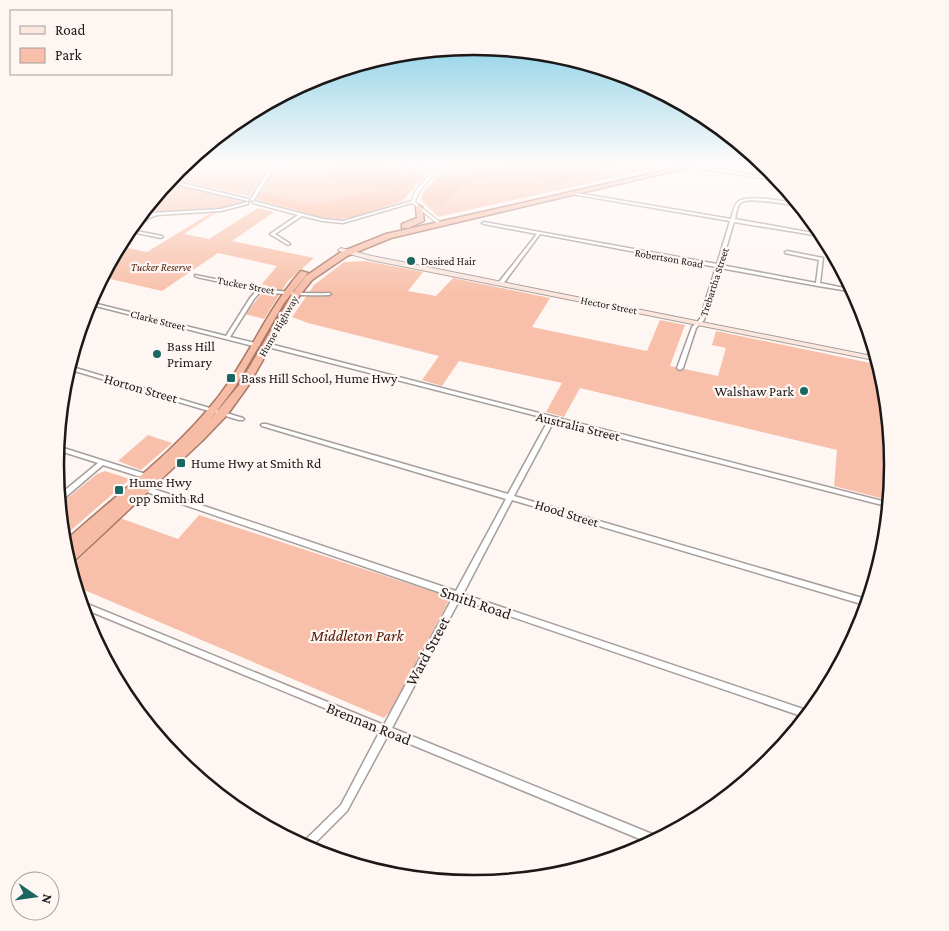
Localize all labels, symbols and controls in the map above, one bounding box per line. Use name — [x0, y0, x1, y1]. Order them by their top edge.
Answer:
legend — [10, 10, 172, 75]
text: Road — [55, 22, 86, 38]
text: Park — [55, 47, 82, 63]
street label: Robertson Road — [634, 246, 704, 270]
street label: Trebartha Street — [697, 246, 731, 318]
marker: Desired Hair — [405, 255, 417, 267]
place label: Desired Hair — [421, 255, 476, 267]
park label: Tucker Reserve — [131, 261, 192, 273]
street label: Tucker Street — [216, 274, 276, 296]
street label: Hume Highway — [256, 293, 302, 359]
street label: Hector Street — [580, 294, 639, 316]
street label: Clarke Street — [129, 307, 187, 333]
place label: Bass Hill Primary — [167, 338, 215, 370]
marker: Bass Hill Primary — [151, 348, 163, 360]
street label: Horton Street — [102, 370, 180, 406]
place label: Bass Hill School, Hume Hwy — [241, 370, 398, 386]
marker: Bass Hill School, Hume Hwy — [225, 372, 237, 384]
place label: Walshaw Park — [714, 383, 794, 399]
marker: Walshaw Park — [798, 385, 810, 397]
street label: Australia Street — [534, 408, 622, 444]
place label: Hume Hwy at Smith Rd — [191, 455, 322, 471]
marker: Hume Hwy at Smith Rd — [175, 457, 187, 469]
place label: Hume Hwy opp Smith Rd — [129, 474, 205, 506]
marker: Hume Hwy opp Smith Rd — [113, 484, 125, 496]
street label: Hood Street — [533, 496, 601, 530]
street label: Smith Road — [438, 582, 514, 623]
street label: Ward Street — [402, 613, 453, 689]
park label: Middleton Park — [310, 627, 405, 644]
street label: Brennan Road — [324, 699, 414, 748]
north arrow — [10, 871, 60, 921]
text: N — [39, 892, 57, 906]

